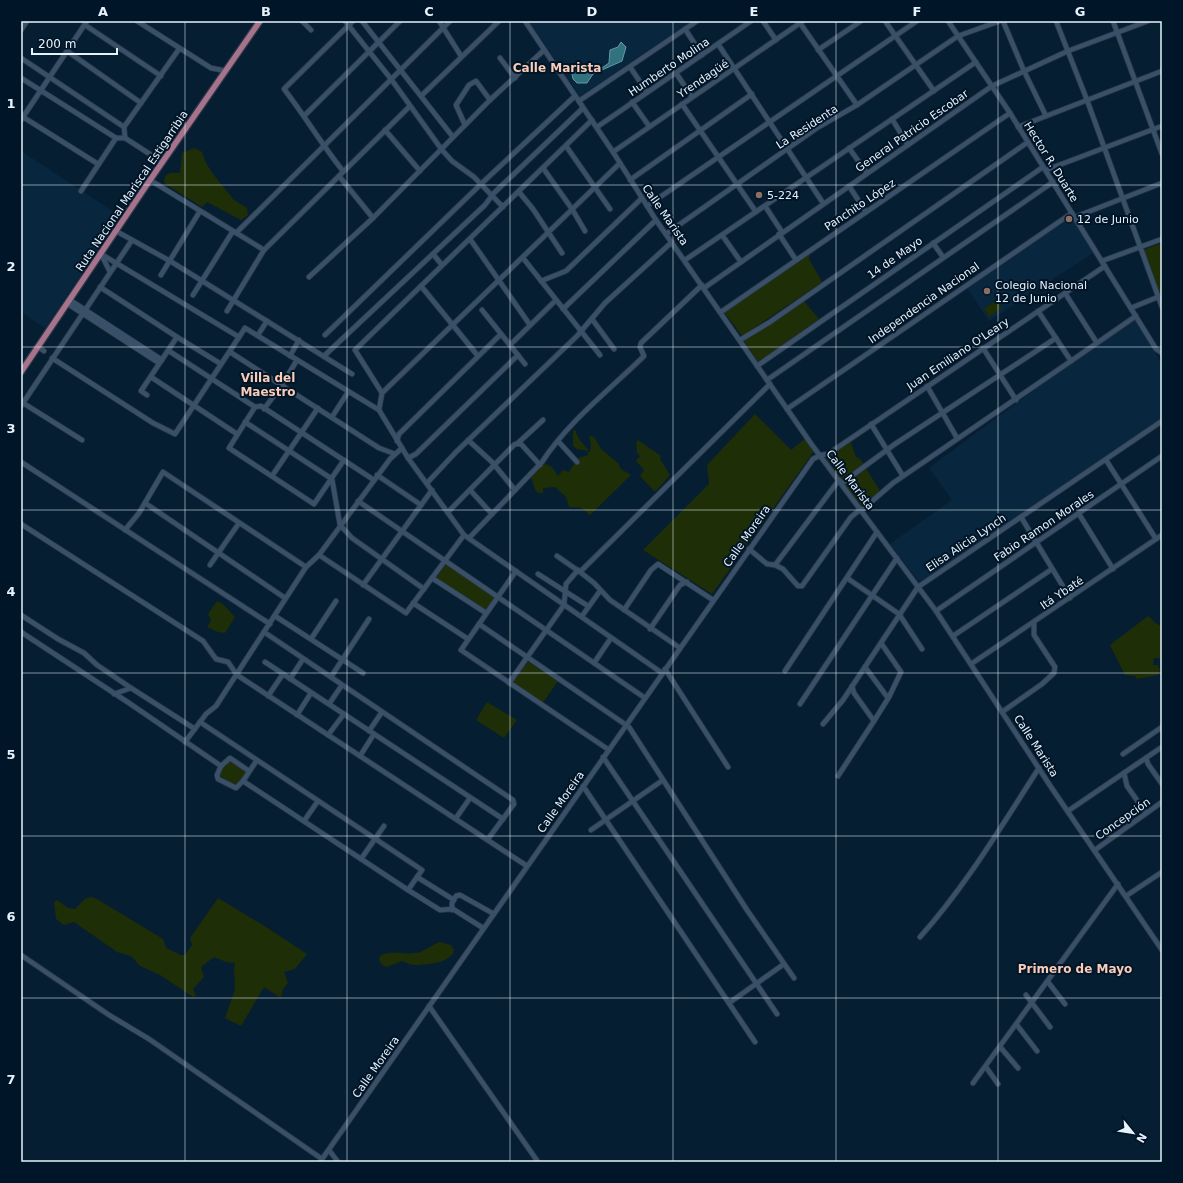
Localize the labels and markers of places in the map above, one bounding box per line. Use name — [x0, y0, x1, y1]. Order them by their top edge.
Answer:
place label: 5-224 — [767, 189, 799, 202]
marker: 5-224 — [754, 190, 764, 200]
place label: 12 de Junio — [1077, 213, 1139, 226]
marker: 12 de Junio — [1064, 214, 1074, 224]
place label: Colegio Nacional 12 de Junio — [995, 279, 1087, 305]
marker: Colegio Nacional 12 de Junio — [982, 286, 992, 296]

